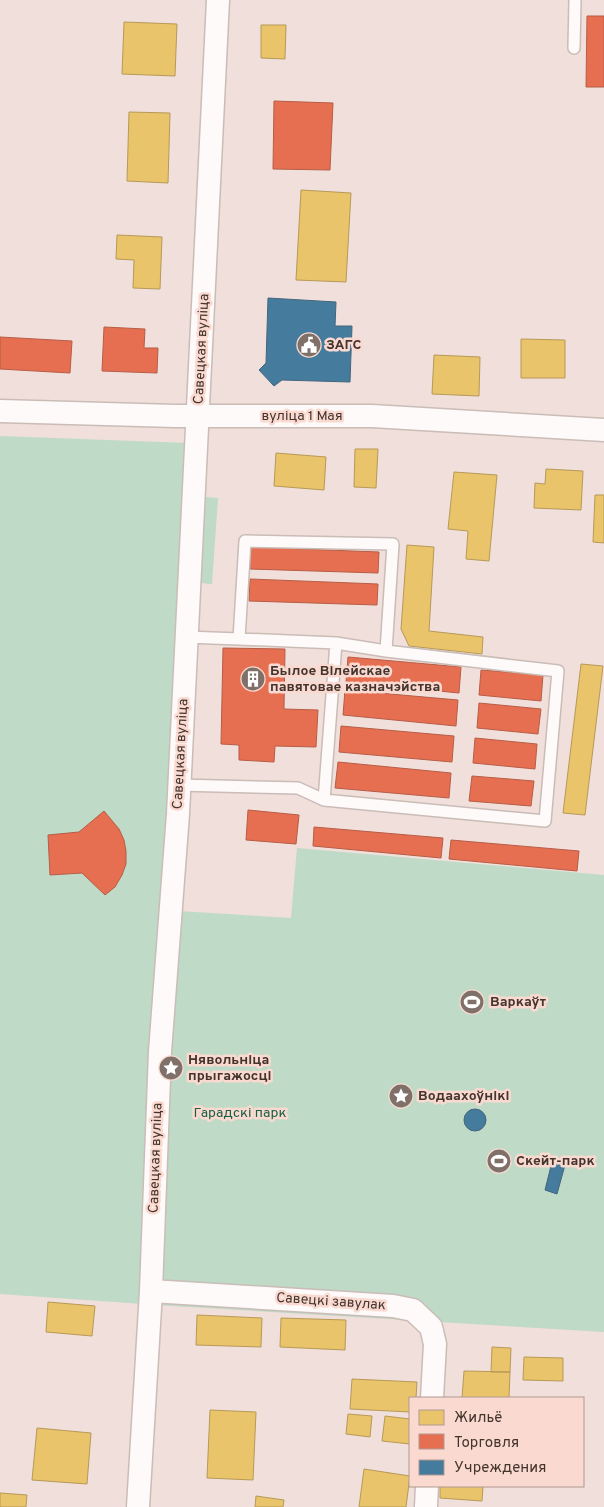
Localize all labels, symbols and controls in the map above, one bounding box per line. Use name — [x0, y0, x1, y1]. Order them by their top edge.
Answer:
street label: Савецкая вуліца — [191, 293, 213, 405]
public building icon: ЗАГС — [296, 332, 322, 358]
place label: ЗАГС — [326, 337, 362, 354]
street label: вуліца 1 Мая — [261, 408, 343, 425]
place label: Былое Вілейскае павятовае казначэйства — [270, 663, 440, 696]
building icon: Былое Вілейскае павятовае казначэйства — [240, 666, 266, 692]
street label: Савецкая вуліца — [170, 698, 192, 810]
sports icon: Варкаўт — [459, 989, 485, 1015]
place label: Варкаўт — [490, 994, 546, 1011]
place label: Нявольніца прыгажосці — [188, 1052, 272, 1085]
place icon: Нявольніца прыгажосці — [158, 1055, 184, 1081]
place icon: Водаахоўнікі — [388, 1083, 414, 1109]
place label: Водаахоўнікі — [418, 1088, 509, 1105]
street label: Савецкая вуліца — [146, 1102, 166, 1214]
park label: Гарадскі парк — [194, 1105, 286, 1122]
sports icon: Скейт-парк — [486, 1148, 512, 1174]
place label: Скейт-парк — [516, 1153, 595, 1170]
street label: Савецкі завулак — [276, 1290, 386, 1314]
legend — [409, 1397, 584, 1487]
text: Жильё — [454, 1409, 502, 1428]
text: Торговля — [454, 1434, 519, 1453]
text: Учреждения — [454, 1459, 546, 1478]

